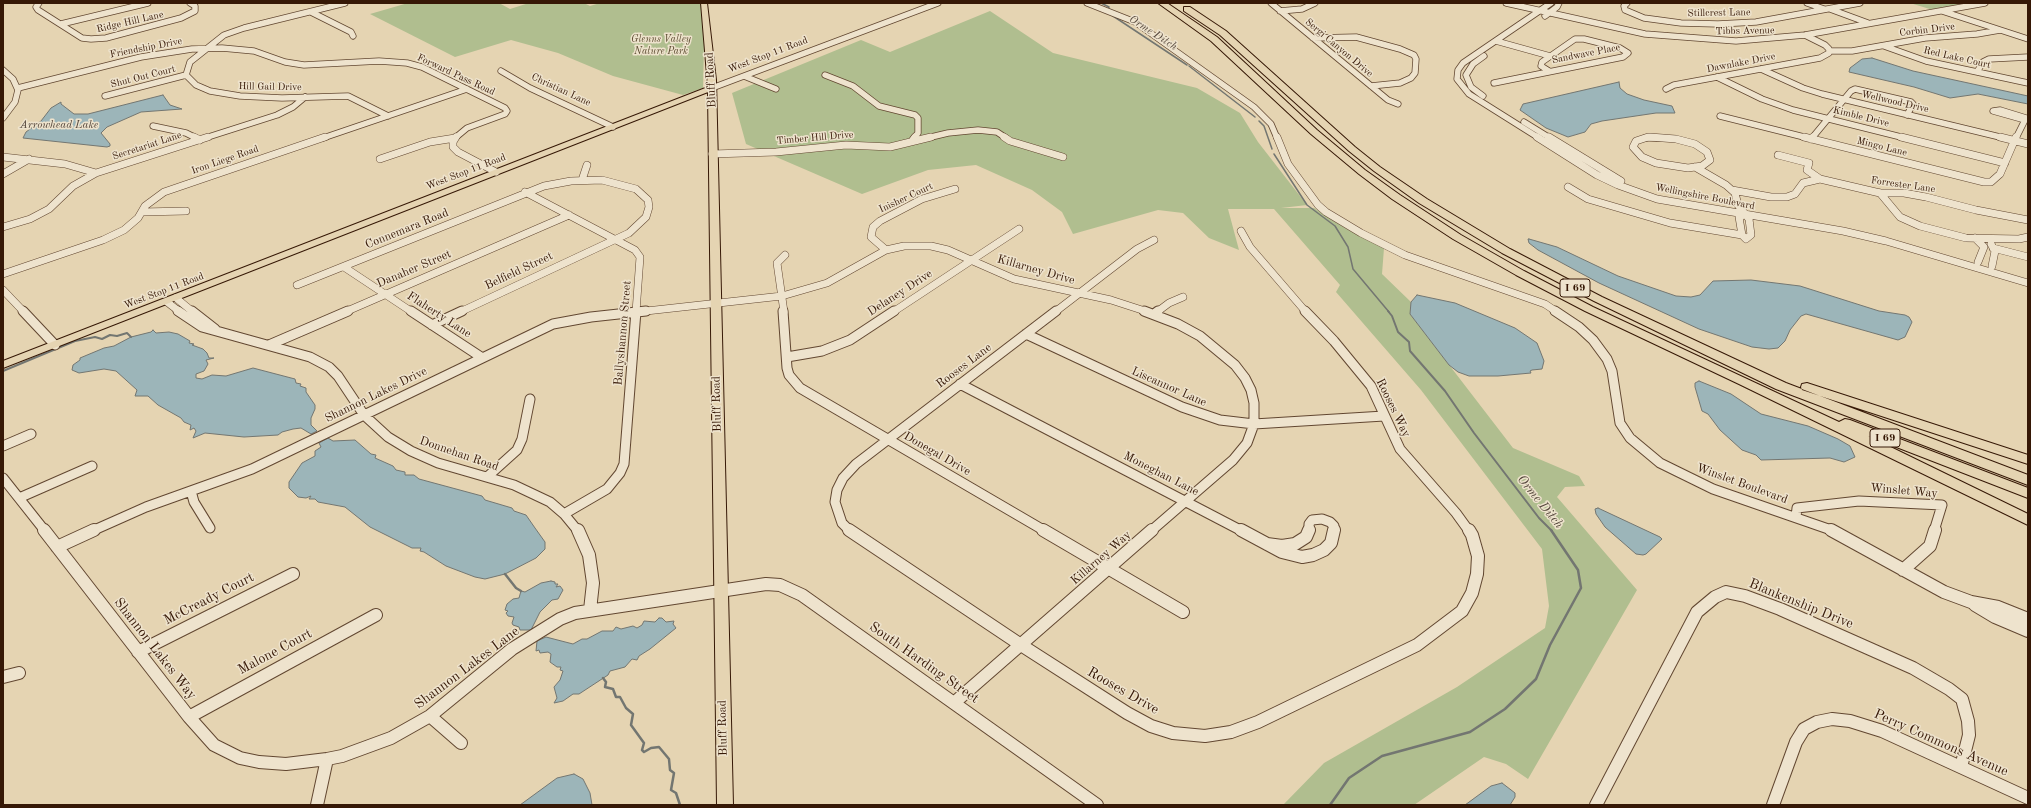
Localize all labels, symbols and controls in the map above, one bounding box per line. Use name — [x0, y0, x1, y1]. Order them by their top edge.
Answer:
street label: Stillcrest Lane — [1687, 6, 1751, 20]
street label: Ridge Hill Lane — [95, 8, 165, 36]
water label: Orme Ditch — [1126, 13, 1180, 53]
street label: Sergi Canyon Drive — [1303, 16, 1375, 80]
street label: Corbin Drive — [1899, 21, 1955, 39]
street label: Tibbs Avenue — [1715, 24, 1775, 38]
park label: Glenns Valley Nature Park — [631, 33, 691, 56]
street label: West Stop 11 Road — [727, 34, 809, 76]
street label: Friendship Drive — [109, 35, 183, 61]
street label: Sandwave Place — [1551, 41, 1621, 67]
street label: Red Lake Court — [1922, 44, 1992, 72]
street label: Dawnlake Drive — [1706, 50, 1776, 76]
street label: Forward Pass Road — [415, 52, 497, 98]
street label: Bluff Road — [702, 52, 720, 108]
street label: Shut Out Court — [109, 63, 177, 91]
street label: Christian Lane — [529, 71, 593, 109]
street label: Hill Gail Drive — [238, 80, 302, 94]
street label: Wellwood Drive — [1860, 88, 1930, 116]
street label: Kimble Drive — [1832, 104, 1890, 130]
water label: Arrowhead Lake — [20, 118, 98, 132]
street label: Secretariat Lane — [111, 129, 183, 163]
street label: Timber Hill Drive — [776, 129, 854, 147]
street label: Mingo Lane — [1856, 135, 1908, 159]
street label: Iron Liege Road — [190, 143, 260, 177]
street label: West Stop 11 Road — [425, 151, 507, 193]
street label: Forrester Lane — [1870, 175, 1936, 195]
street label: Inisher Court — [877, 180, 935, 216]
street label: Wellingshire Boulevard — [1654, 181, 1756, 213]
street label: Connemara Road — [363, 206, 451, 252]
street label: Danaher Street — [374, 247, 454, 291]
street label: Belfield Street — [483, 249, 555, 293]
street label: Killarney Drive — [995, 252, 1077, 288]
street label: Delaney Drive — [865, 267, 935, 319]
street label: West Stop 11 Road — [123, 270, 205, 312]
road number: I 69 — [1560, 279, 1590, 297]
street label: Ballyshannon Street — [611, 280, 635, 386]
street label: Flaherty Lane — [404, 289, 474, 341]
street label: Rooses Lane — [933, 340, 995, 392]
street label: Shannon Lakes Drive — [323, 364, 429, 426]
street label: Liscannor Lane — [1129, 364, 1209, 410]
street label: Bluff Road — [709, 376, 725, 432]
street label: Rooses Way — [1373, 376, 1413, 440]
street label: Donegal Drive — [901, 429, 973, 479]
road number: I 69 — [1870, 429, 1900, 447]
street label: Donnehan Road — [418, 434, 500, 474]
street label: Moneghan Lane — [1121, 449, 1201, 499]
street label: Winslet Boulevard — [1694, 461, 1790, 507]
water label: Orme Ditch — [1514, 472, 1566, 532]
street label: Winslet Way — [1870, 481, 1938, 501]
street label: Killarney Way — [1068, 528, 1134, 588]
street label: McCready Court — [161, 569, 257, 629]
street label: Blankenship Drive — [1746, 575, 1856, 633]
street label: Shannon Lakes Way — [110, 595, 200, 703]
street label: South Harding Street — [866, 619, 982, 707]
street label: Shannon Lakes Lane — [411, 623, 523, 713]
street label: Malone Court — [235, 625, 315, 679]
street label: Rooses Drive — [1084, 664, 1162, 718]
street label: Bluff Road — [715, 700, 731, 756]
street label: Perry Commons Avenue — [1871, 706, 2011, 780]

